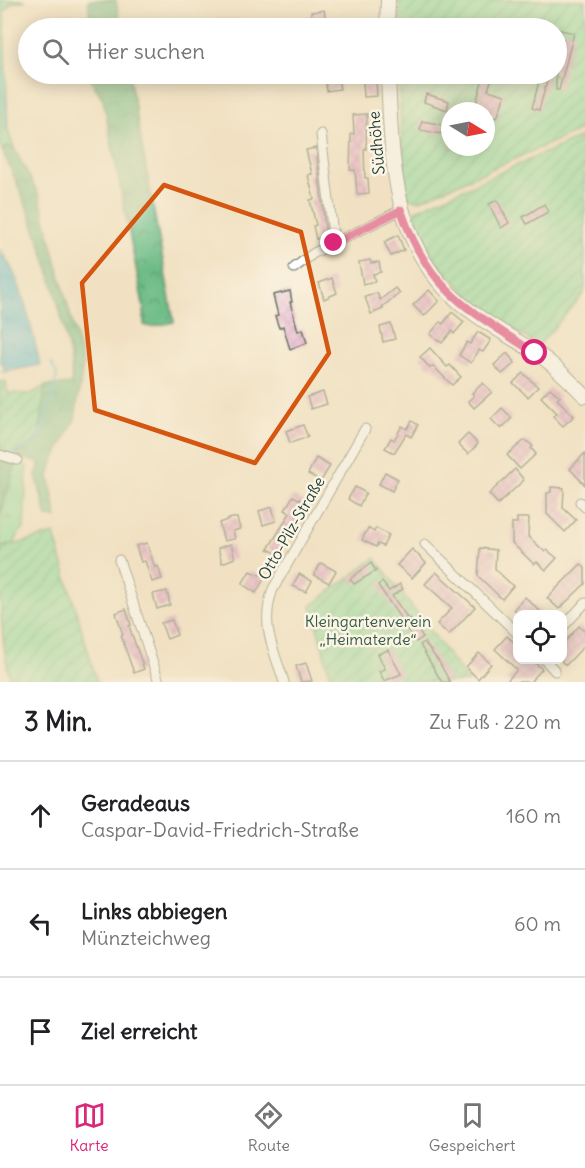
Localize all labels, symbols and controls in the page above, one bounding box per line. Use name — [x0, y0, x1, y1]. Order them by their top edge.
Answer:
search box — [18, 18, 567, 84]
icon: search — [39, 35, 72, 68]
text: Hier suchen — [87, 37, 205, 65]
north arrow — [441, 102, 495, 156]
street label: Südhöhe — [363, 110, 389, 176]
route end — [320, 229, 346, 255]
route start — [521, 339, 547, 365]
street label: Otto-Pilz-Straße — [253, 473, 329, 583]
map controls — [513, 610, 567, 664]
button: locate — [513, 610, 567, 664]
park label: Kleingartenverein „Heimaterde“ — [305, 611, 431, 649]
text: 3 Min. — [24, 705, 92, 738]
text: Zu Fuß · 220 m — [429, 709, 561, 734]
text: Geradeaus — [81, 789, 190, 817]
icon: ahead — [24, 799, 57, 832]
text: 160 m — [506, 803, 561, 828]
text: Caspar-David-Friedrich-Straße — [81, 817, 359, 842]
text: Links abbiegen — [81, 897, 228, 925]
icon: left — [24, 907, 57, 940]
text: 60 m — [514, 911, 561, 936]
text: Münzteichweg — [81, 925, 211, 950]
icon: arrive — [24, 1015, 57, 1048]
text: Ziel erreicht — [81, 1017, 198, 1045]
tab: Karte — [69, 1099, 109, 1155]
tab: Route — [248, 1099, 290, 1155]
tab: Gespeichert — [429, 1099, 516, 1155]

